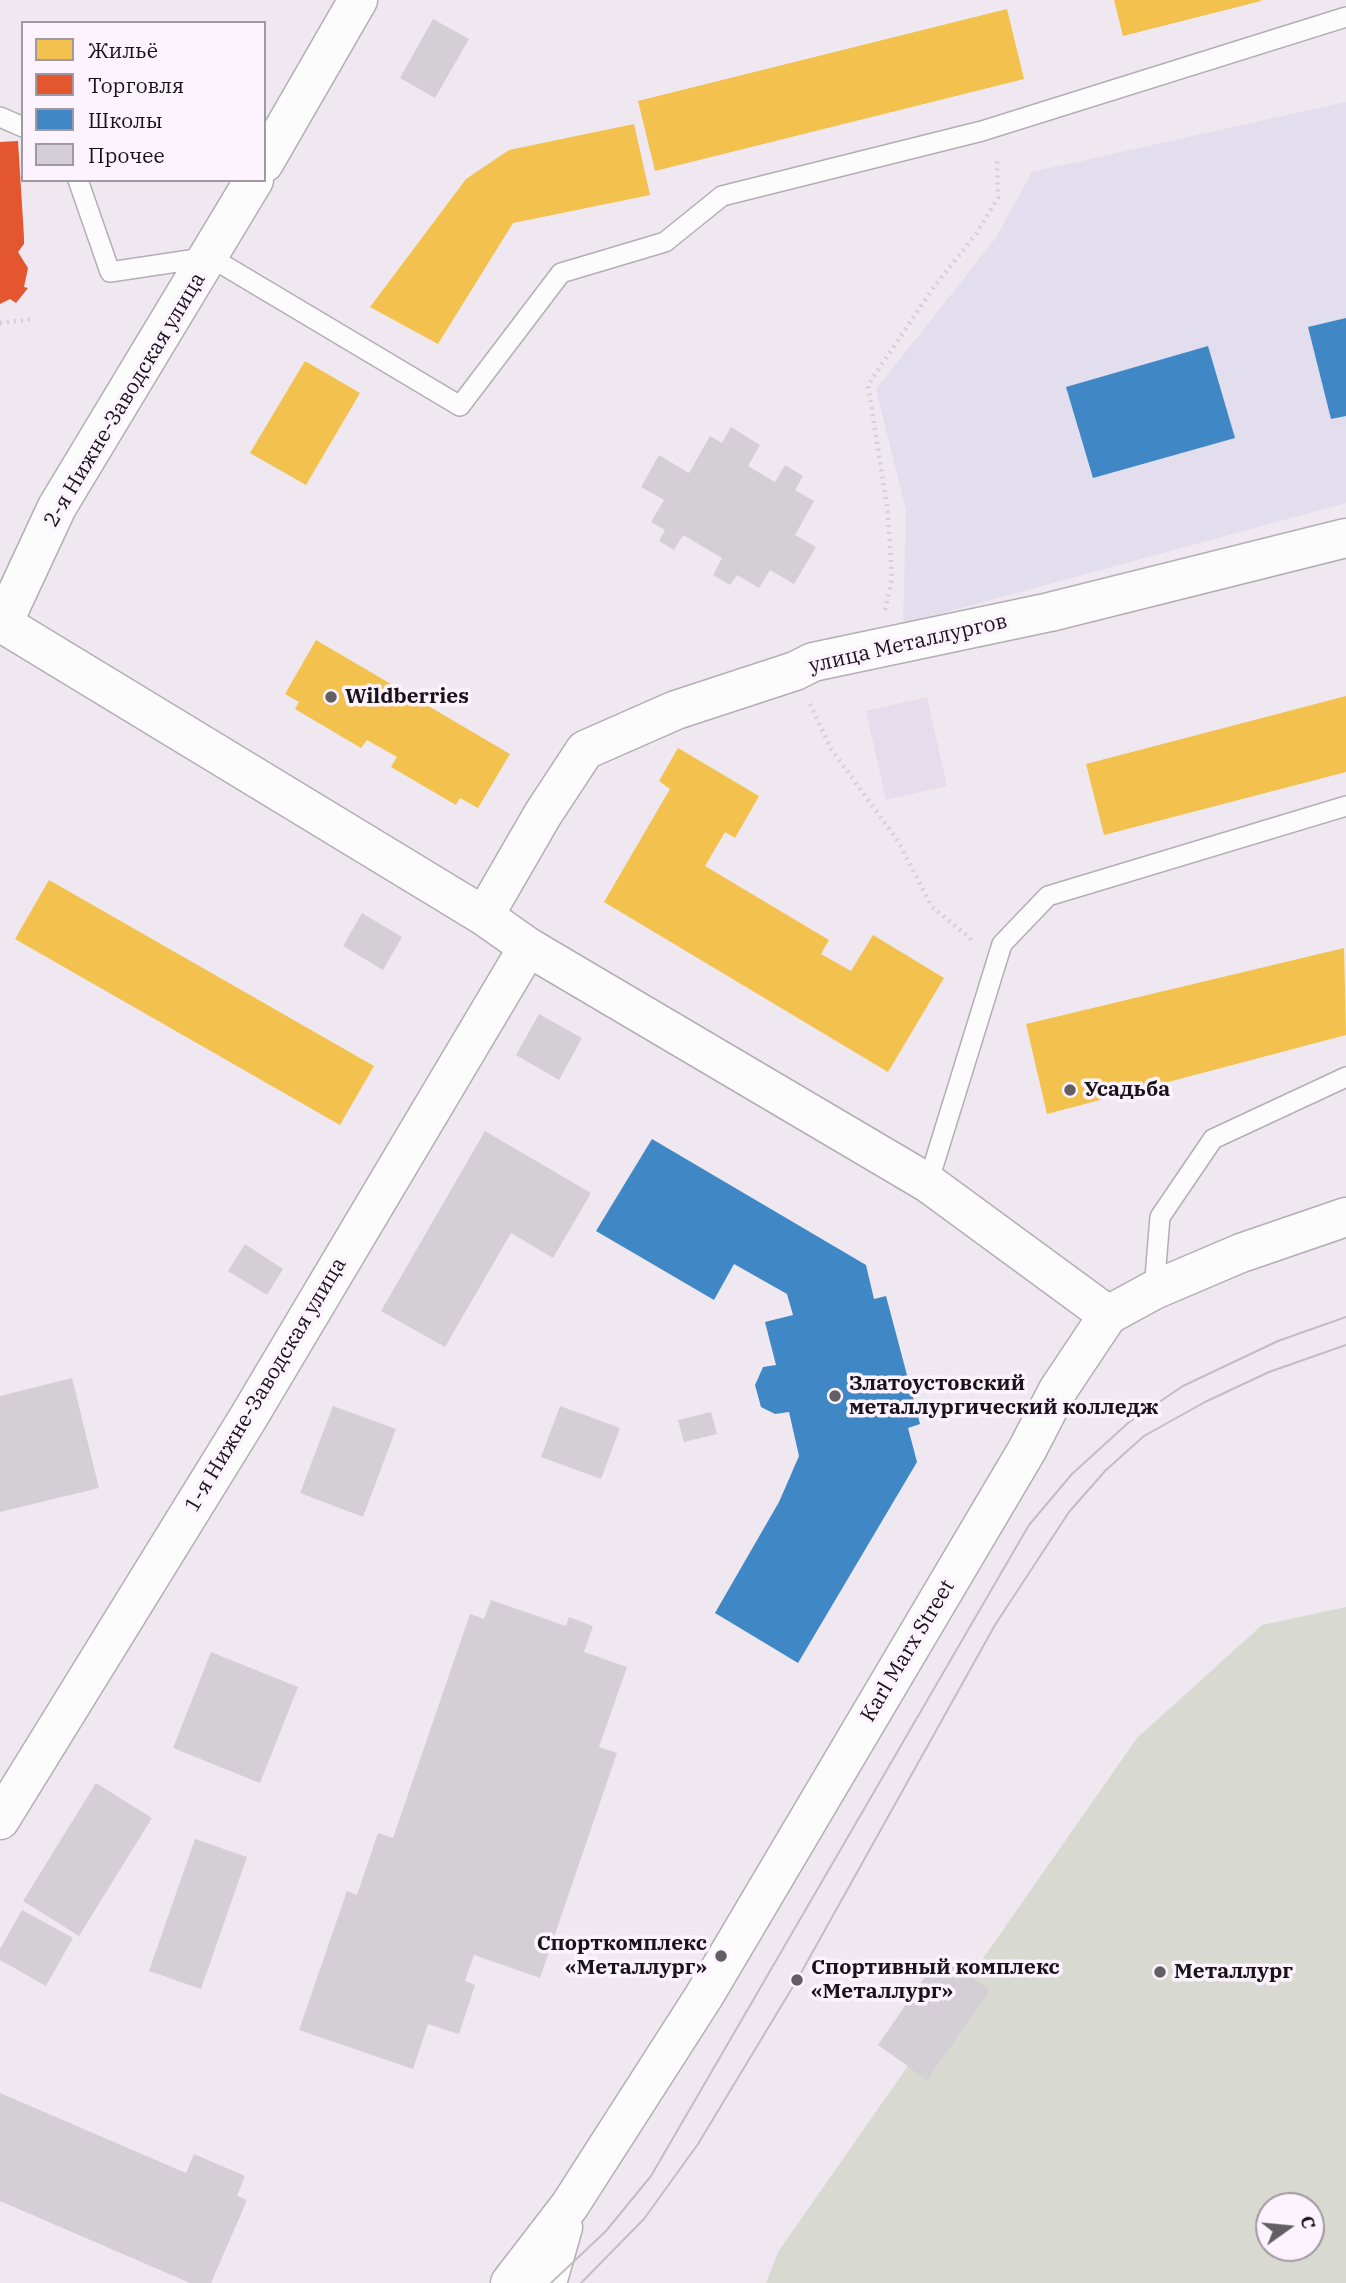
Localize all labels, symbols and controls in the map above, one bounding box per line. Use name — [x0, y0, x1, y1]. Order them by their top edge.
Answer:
legend — [21, 21, 266, 182]
text: Жильё — [88, 36, 158, 64]
text: Торговля — [88, 71, 184, 99]
text: Школы — [88, 106, 163, 134]
text: Прочее — [88, 141, 165, 169]
street label: 2-я Нижне-Заводская улица — [39, 268, 211, 532]
street label: улица Металлургов — [806, 609, 1010, 679]
place label: Wildberries — [345, 684, 469, 710]
marker: Wildberries — [323, 689, 339, 705]
place label: Усадьба — [1084, 1077, 1170, 1103]
marker: Усадьба — [1062, 1082, 1078, 1098]
street label: 1-я Нижне-Заводская улица — [180, 1253, 352, 1517]
place label: Златоустовский металлургический колледж — [849, 1371, 1158, 1421]
marker: Златоустовский металлургический колледж — [827, 1388, 843, 1404]
street label: Karl Marx Street — [856, 1575, 960, 1727]
place label: Спорткомплекс «Металлург» — [537, 1931, 707, 1981]
marker: Спорткомплекс «Металлург» — [713, 1948, 729, 1964]
place label: Спортивный комплекс «Металлург» — [811, 1955, 1060, 2005]
place label: Металлург — [1174, 1959, 1293, 1985]
marker: Металлург — [1152, 1964, 1168, 1980]
marker: Спортивный комплекс «Металлург» — [789, 1972, 805, 1988]
north arrow — [1255, 2192, 1325, 2262]
text: С — [1295, 2213, 1322, 2231]

